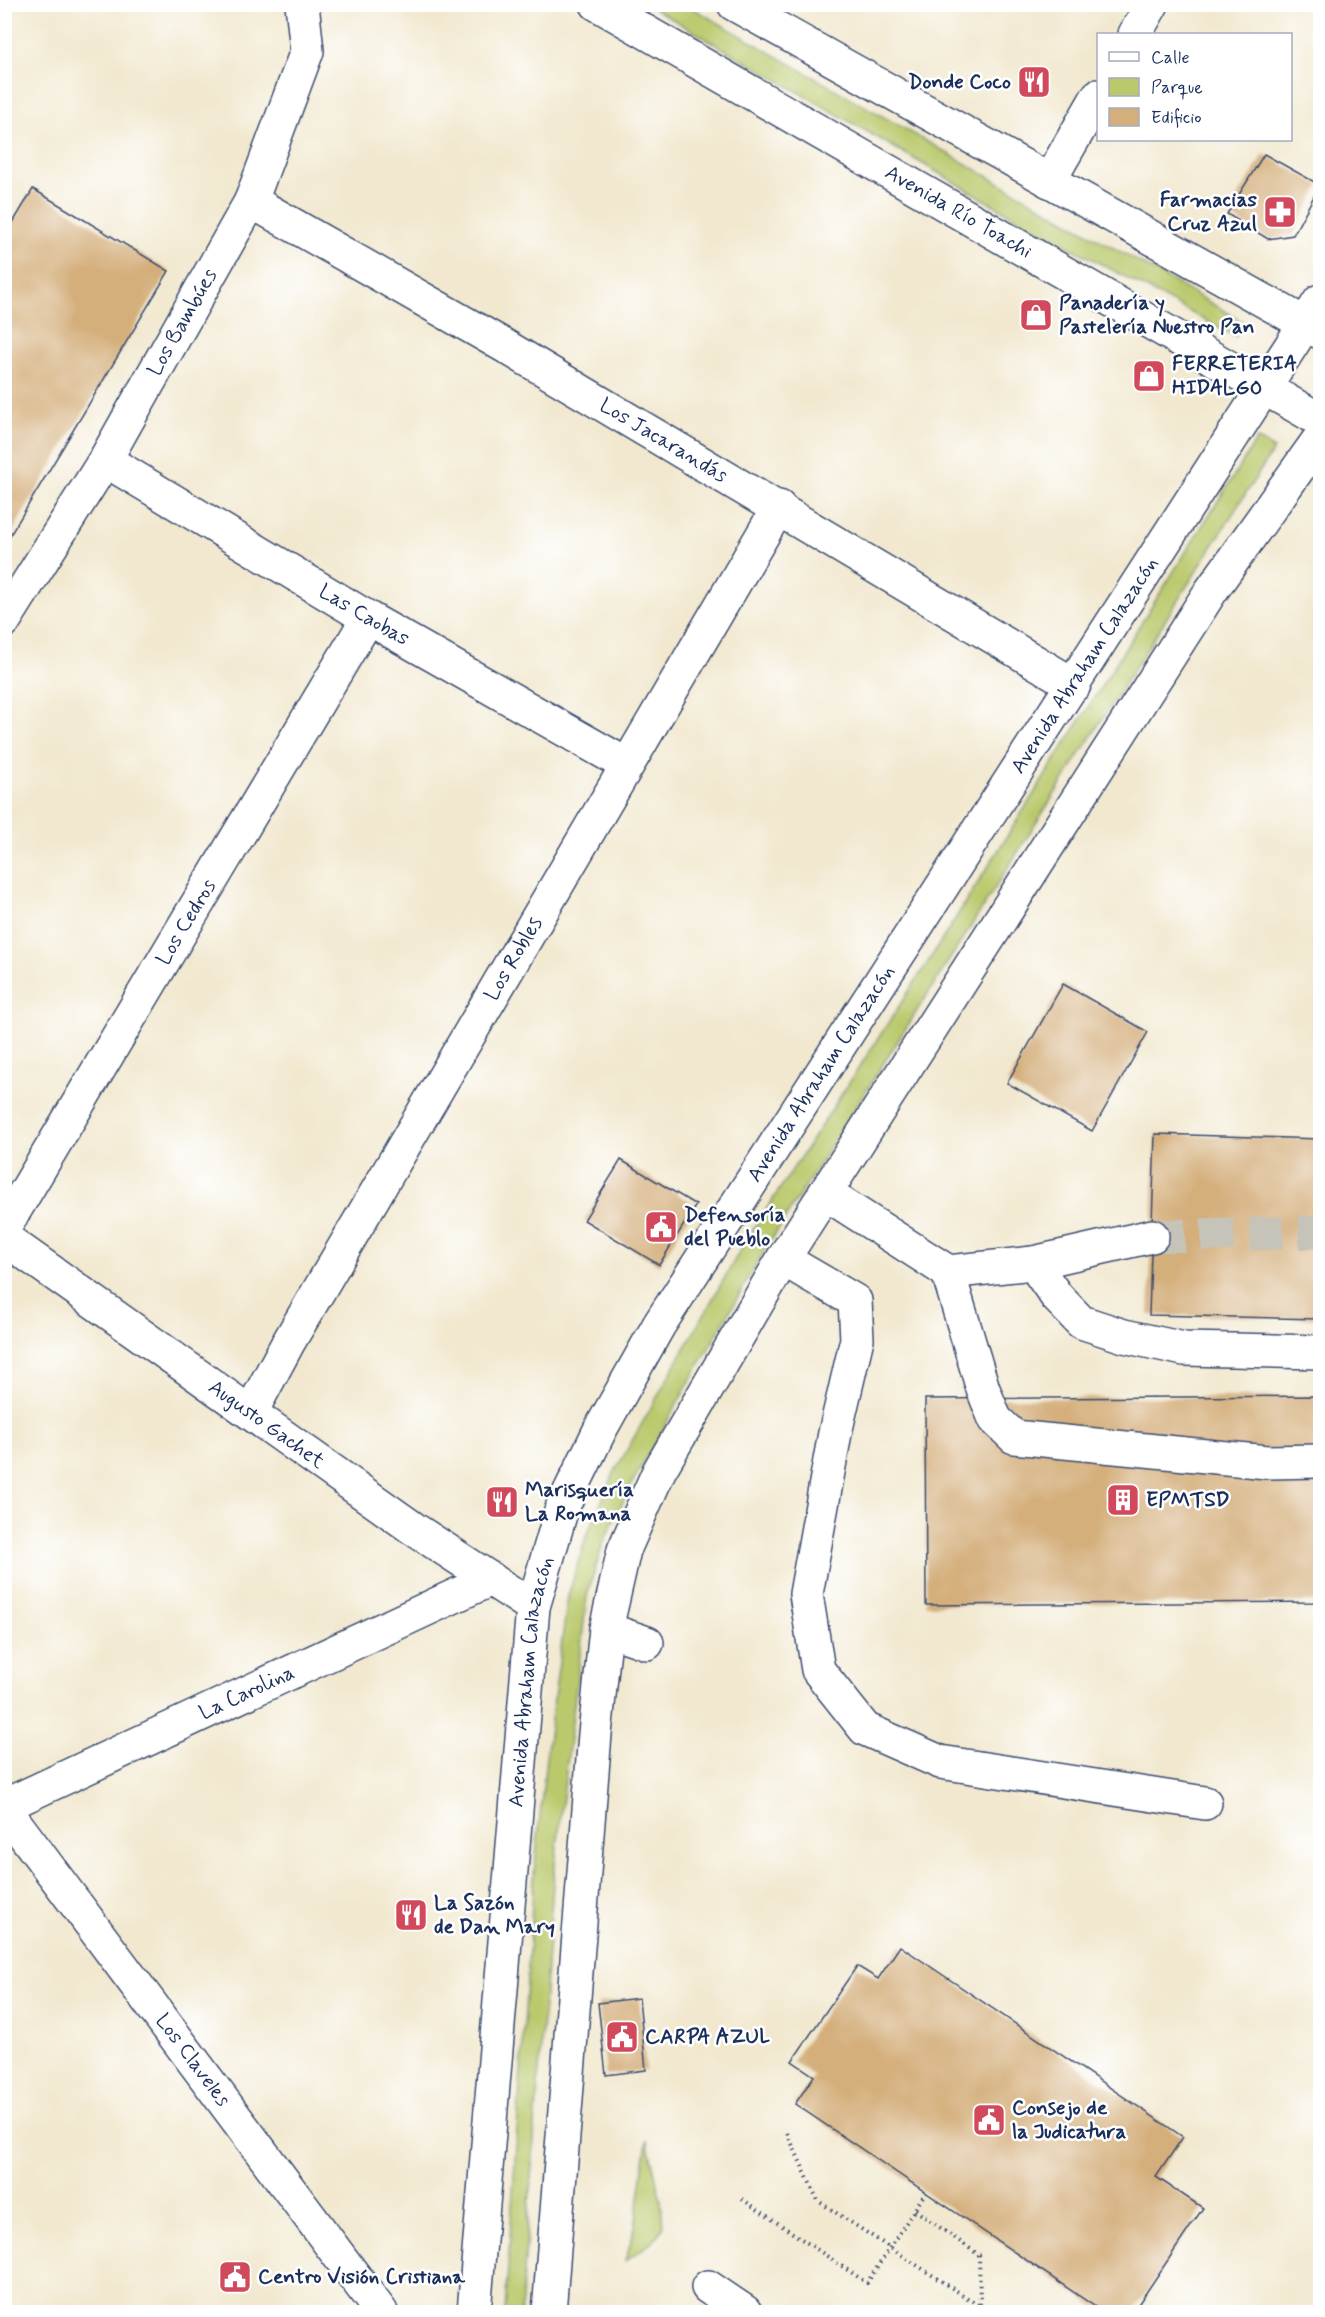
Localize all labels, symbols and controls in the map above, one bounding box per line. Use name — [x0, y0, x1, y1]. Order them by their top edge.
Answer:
legend — [1097, 33, 1292, 141]
text: Calle — [1151, 46, 1190, 70]
restaurant icon: Donde Coco — [1016, 64, 1052, 100]
place label: Donde Coco — [908, 68, 1011, 96]
text: Parque — [1151, 76, 1203, 100]
text: Edificio — [1151, 106, 1202, 130]
street label: Avenida Río Toachi — [880, 159, 1037, 265]
place label: Farmacias Cruz Azul — [1160, 186, 1258, 238]
pharmacy icon: Farmacias Cruz Azul — [1262, 194, 1298, 230]
street label: Los Bambúes — [141, 264, 224, 381]
place label: Panadería y Pastelería Nuestro Pan — [1059, 289, 1255, 341]
shop icon: Panadería y Pastelería Nuestro Pan — [1018, 297, 1054, 333]
place label: FERRETERIA HIDALGO — [1172, 350, 1297, 402]
shop icon: FERRETERIA HIDALGO — [1131, 358, 1167, 394]
street label: Los Jacarandás — [594, 392, 733, 490]
street label: Avenida Abraham Calazacón — [1004, 551, 1165, 779]
street label: Las Caobas — [313, 578, 415, 653]
street label: Los Cedros — [150, 874, 223, 971]
street label: Los Robles — [478, 911, 549, 1006]
street label: Avenida Abraham Calazacón — [741, 960, 902, 1188]
place label: Defensoría del Pueblo — [684, 1201, 786, 1253]
public building icon: Defensoría del Pueblo — [643, 1209, 679, 1245]
street label: Augusto Gachet — [203, 1373, 331, 1476]
place label: Marisquería La Romana — [525, 1476, 634, 1528]
building icon: EPMTSD — [1105, 1482, 1141, 1518]
restaurant icon: Marisquería La Romana — [484, 1484, 520, 1520]
place label: EPMTSD — [1146, 1486, 1230, 1514]
street label: Avenida Abraham Calazacón — [502, 1553, 561, 1808]
street label: La Carolina — [195, 1658, 299, 1727]
place label: La Sazón de Dan Mary — [434, 1889, 555, 1941]
restaurant icon: La Sazón de Dan Mary — [393, 1897, 429, 1933]
street label: Los Claveles — [149, 2008, 237, 2112]
public building icon: CARPA AZUL — [604, 2019, 640, 2055]
place label: CARPA AZUL — [645, 2023, 770, 2051]
place label: Consejo de la Judicatura — [1012, 2094, 1126, 2146]
public building icon: Consejo de la Judicatura — [971, 2102, 1007, 2138]
public building icon: Centro Visión Cristiana — [217, 2259, 253, 2295]
place label: Centro Visión Cristiana — [258, 2263, 466, 2291]

